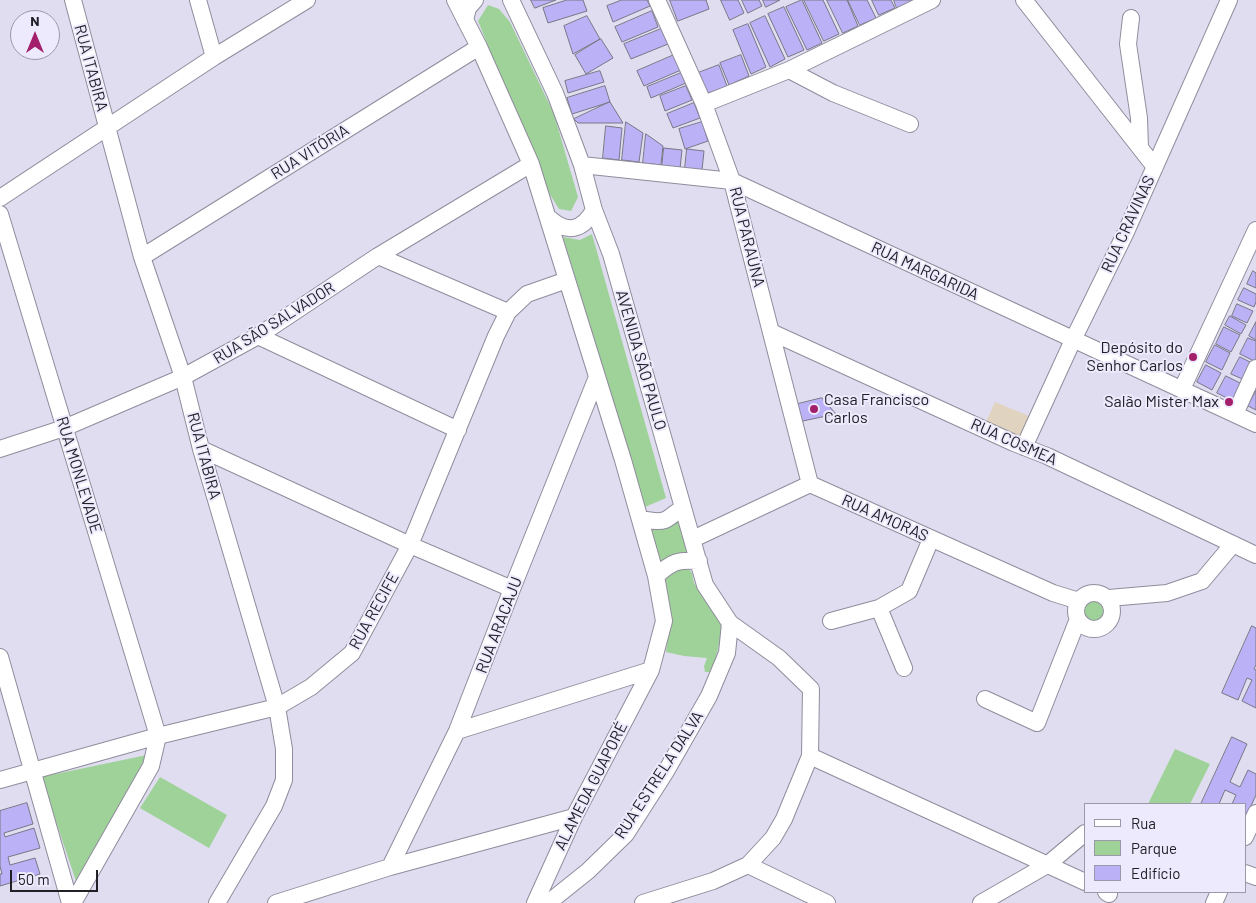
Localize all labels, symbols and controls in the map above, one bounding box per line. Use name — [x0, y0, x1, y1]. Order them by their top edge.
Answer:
north arrow — [10, 10, 60, 60]
text: N — [30, 12, 40, 29]
street label: RUA ITABIRA — [70, 22, 112, 114]
street label: RUA VITÓRIA — [267, 120, 353, 184]
street label: RUA CRAVINAS — [1097, 172, 1159, 276]
street label: RUA PARAÚNA — [725, 185, 769, 289]
street label: RUA MARGARIDA — [868, 238, 982, 304]
street label: RUA SÃO SALVADOR — [210, 278, 338, 368]
street label: AVENIDA SÃO PAULO — [612, 288, 670, 432]
place label: Depósito do Senhor Carlos — [1087, 338, 1183, 376]
marker: Depósito do Senhor Carlos — [1187, 351, 1199, 363]
place label: Casa Francisco Carlos — [824, 390, 929, 428]
place label: Salão Mister Max — [1104, 392, 1219, 412]
marker: Salão Mister Max — [1223, 396, 1235, 408]
marker: Casa Francisco Carlos — [808, 403, 820, 415]
street label: RUA ITABIRA — [183, 410, 225, 502]
street label: RUA MONLEVADE — [52, 414, 106, 536]
street label: RUA COSMEA — [968, 414, 1060, 470]
street label: RUA AMORAS — [839, 490, 931, 546]
street label: RUA RECIFE — [345, 569, 403, 653]
street label: RUA ARACAJU — [472, 574, 526, 676]
street label: RUA ESTRELA DALVA — [611, 708, 707, 842]
street label: ALAMEDA GUAPORÉ — [550, 719, 632, 853]
legend — [1084, 803, 1246, 893]
text: Rua — [1131, 814, 1156, 832]
text: Parque — [1131, 839, 1177, 857]
scale bar — [12, 860, 100, 892]
text: Edifício — [1131, 864, 1180, 882]
text: 50 m — [18, 870, 50, 888]

